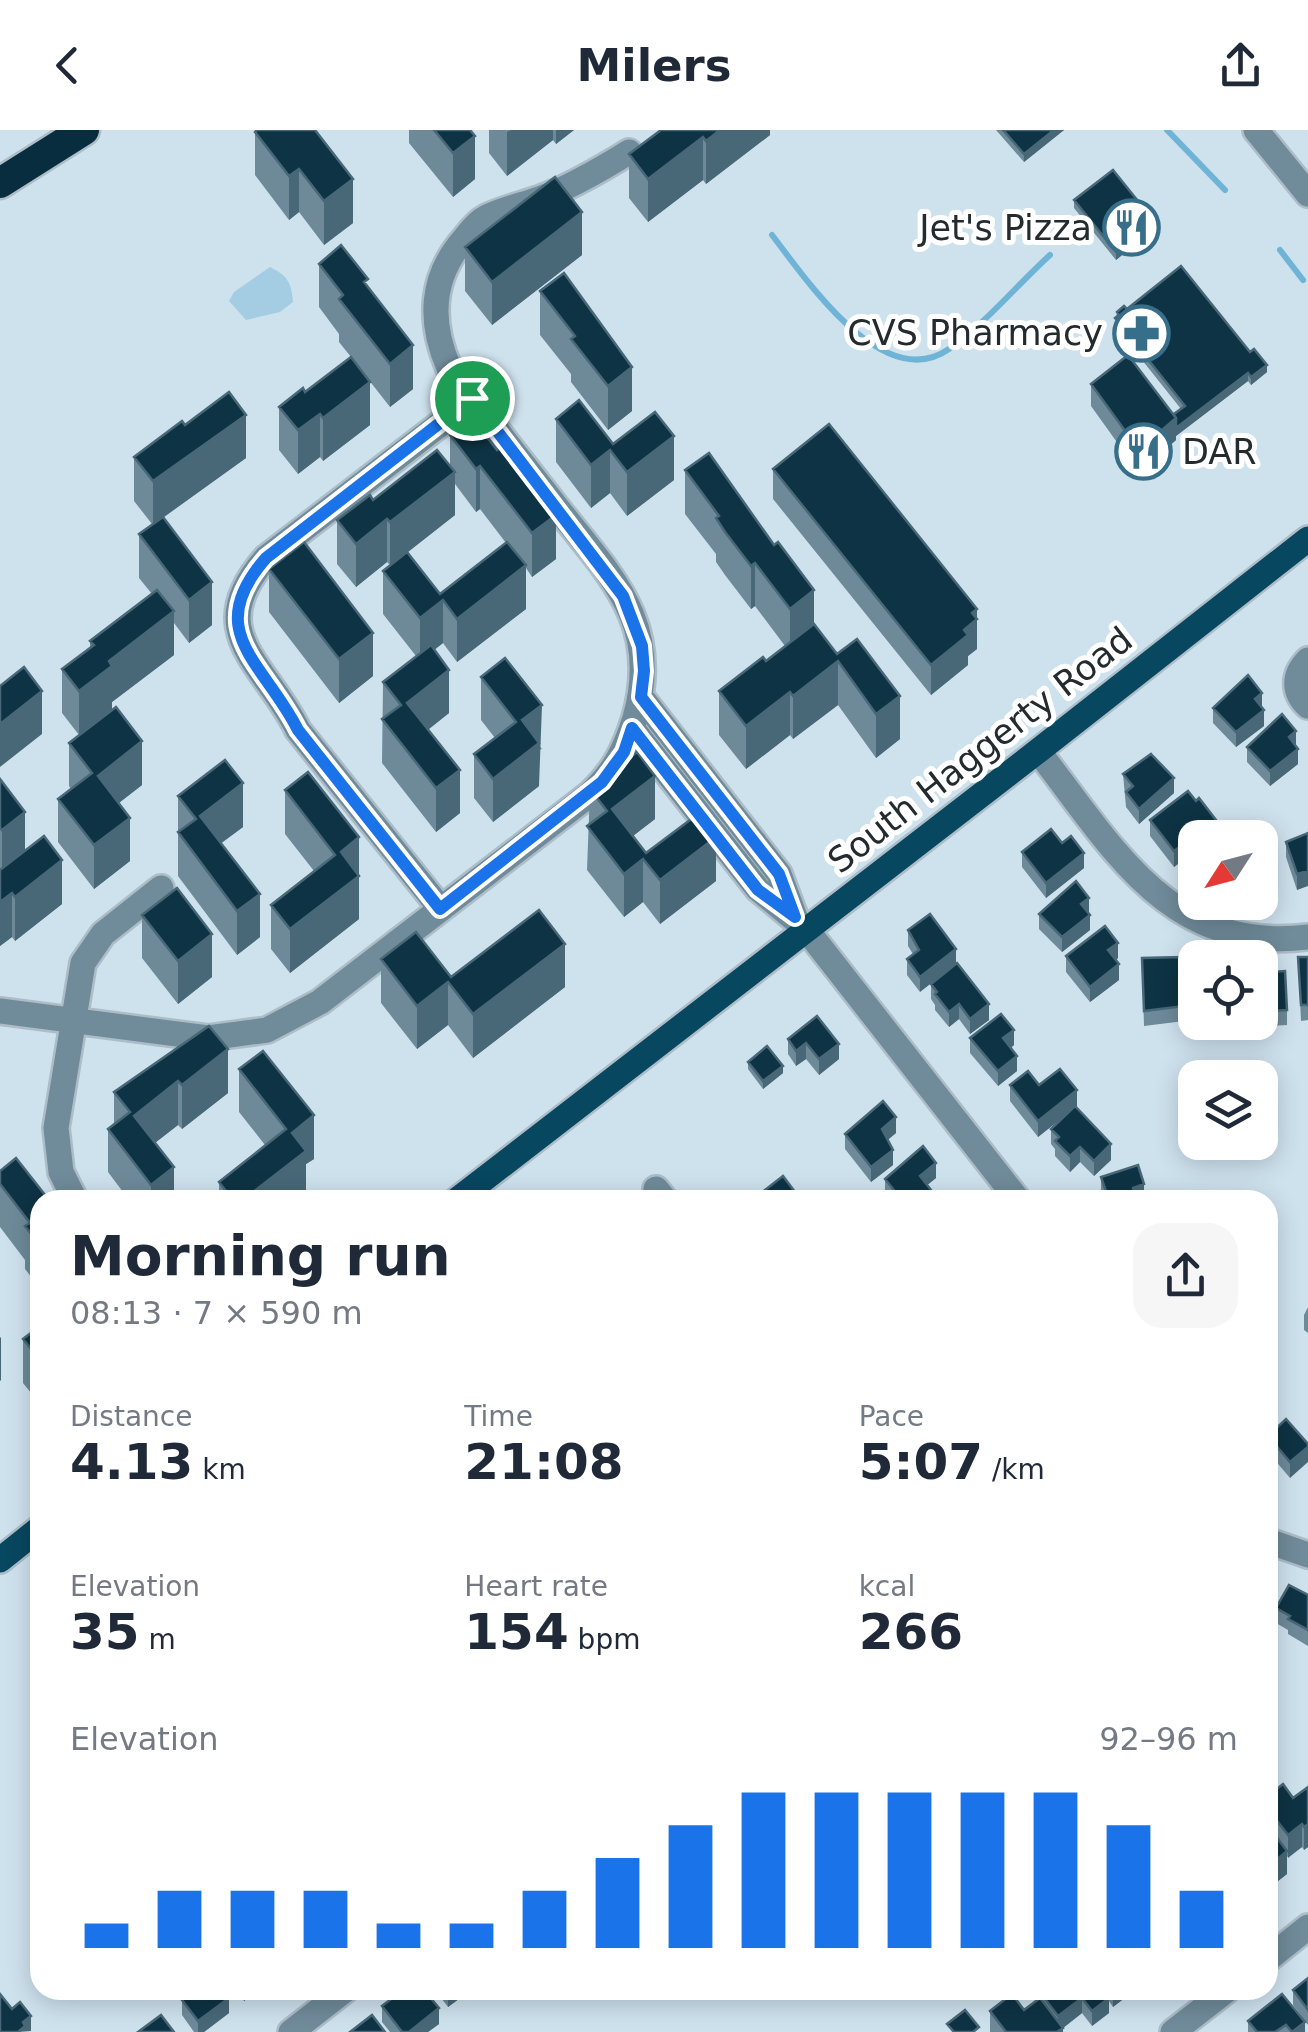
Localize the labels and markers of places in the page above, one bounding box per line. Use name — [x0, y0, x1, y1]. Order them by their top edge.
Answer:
restaurant icon: Jet's Pizza — [1101, 198, 1161, 258]
place label: Jet's Pizza — [917, 208, 1092, 248]
pharmacy icon: CVS Pharmacy — [1112, 303, 1172, 363]
place label: CVS Pharmacy — [847, 313, 1103, 353]
pin — [430, 356, 515, 441]
restaurant icon: DAR — [1113, 422, 1173, 482]
place label: DAR — [1182, 432, 1257, 472]

